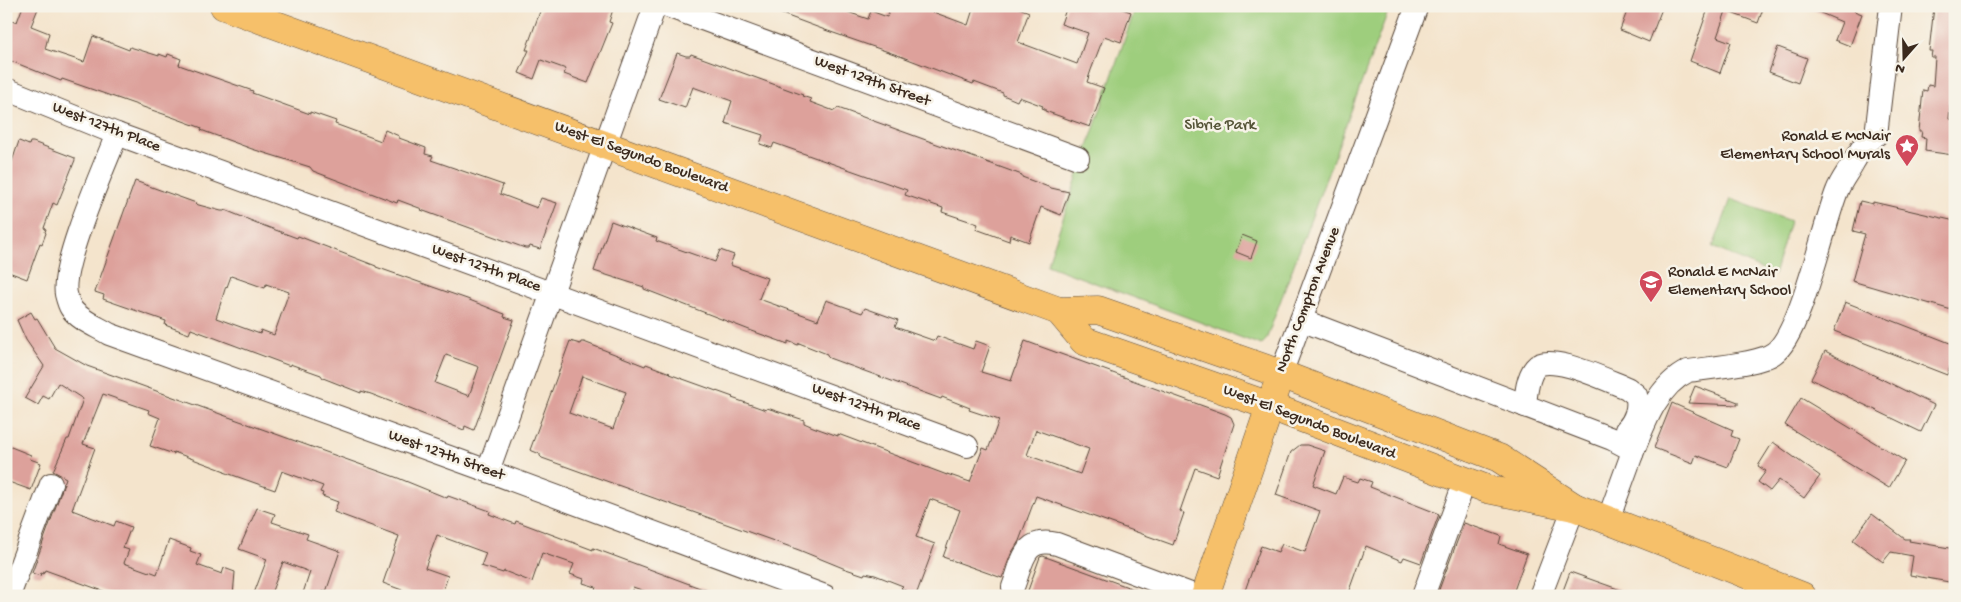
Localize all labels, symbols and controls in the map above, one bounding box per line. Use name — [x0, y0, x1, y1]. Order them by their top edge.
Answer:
north arrow — [1878, 32, 1928, 82]
street label: West 129th Street — [811, 52, 934, 112]
text: N — [1893, 58, 1908, 77]
street label: West 127th Place — [49, 99, 164, 158]
park label: Sibrie Park — [1184, 117, 1257, 136]
street label: West El Segundo Boulevard — [552, 118, 732, 199]
place label: Ronald E McNair Elementary School Murals — [1720, 128, 1891, 165]
place icon: Ronald E McNair Elementary School Murals — [1894, 133, 1920, 167]
street label: North Compton Avenue — [1273, 224, 1346, 375]
street label: West 127th Place — [429, 240, 544, 298]
place label: Ronald E McNair Elementary School — [1668, 264, 1791, 301]
school or university icon: Ronald E McNair Elementary School — [1638, 269, 1664, 303]
street label: West 127th Place — [809, 379, 924, 437]
street label: West El Segundo Boulevard — [1220, 381, 1400, 465]
street label: West 127th Street — [385, 426, 508, 486]

